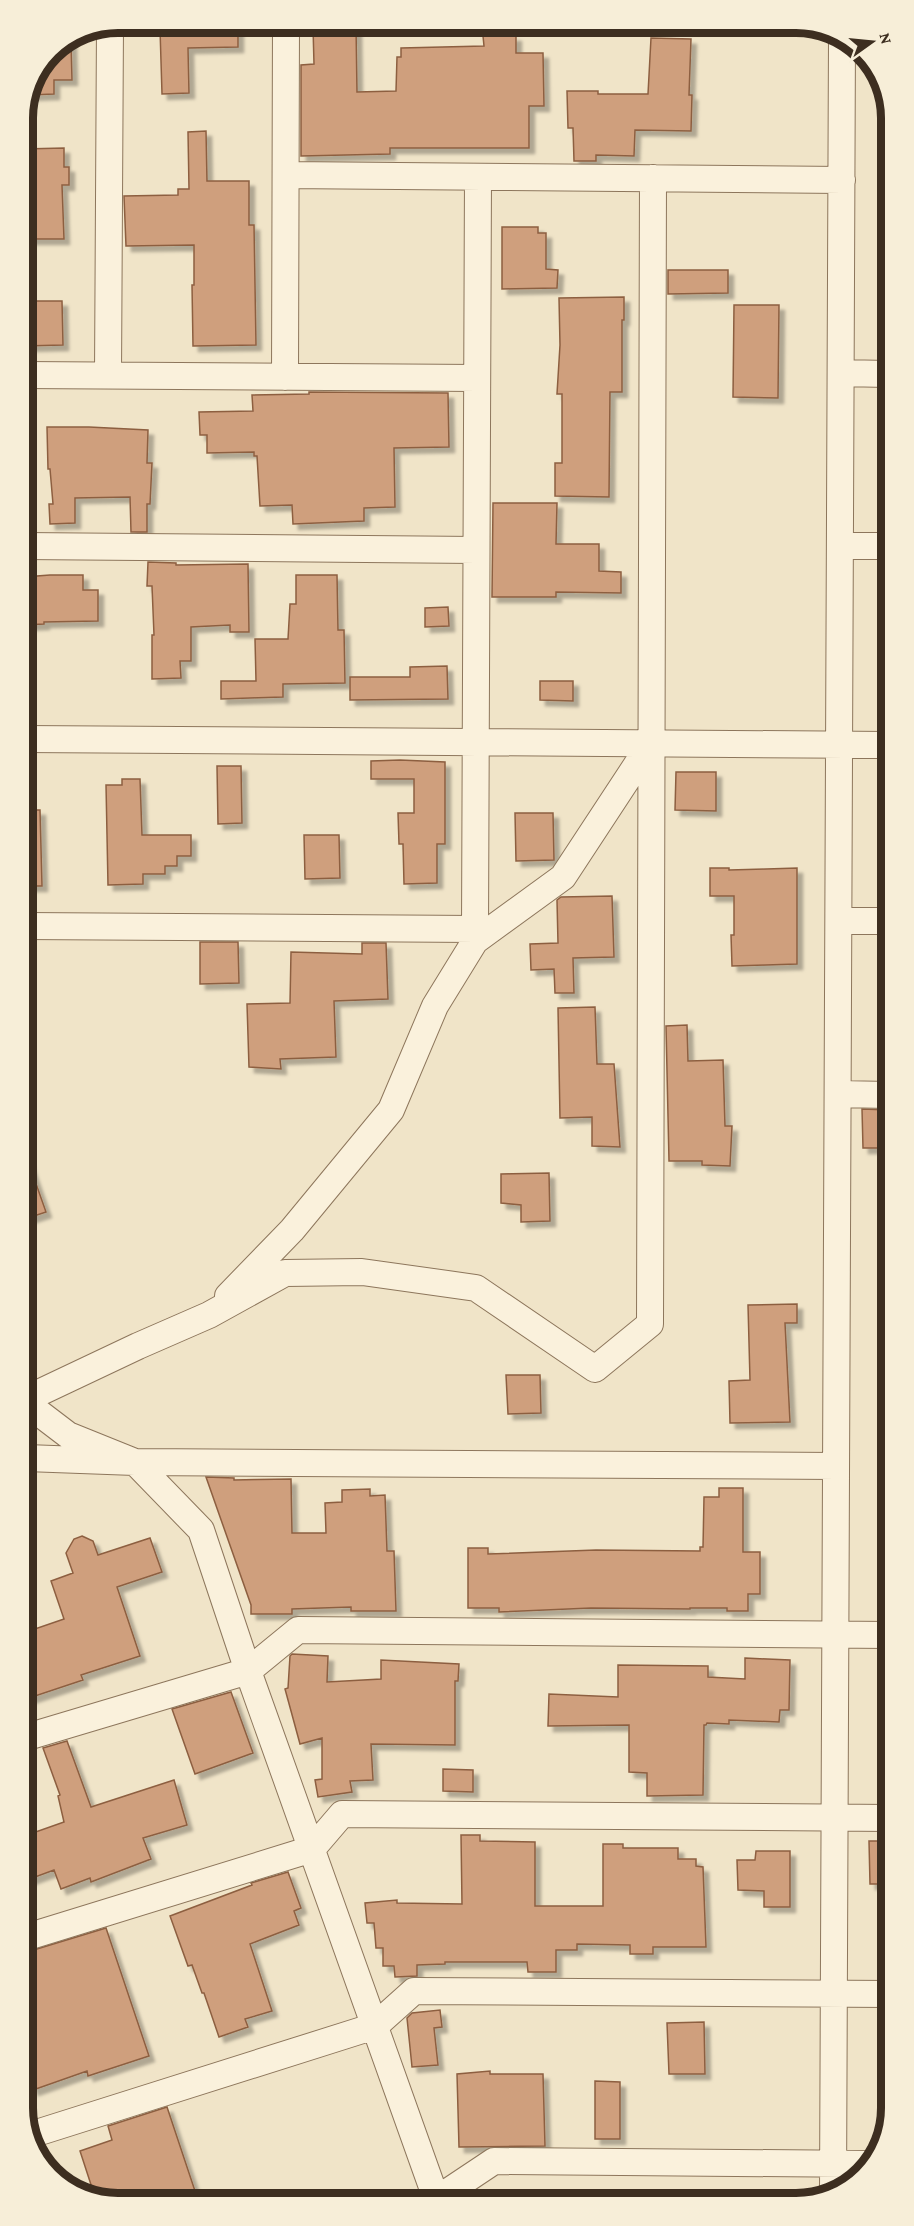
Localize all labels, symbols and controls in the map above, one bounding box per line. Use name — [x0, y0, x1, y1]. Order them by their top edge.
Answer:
north arrow — [842, 12, 902, 72]
text: N — [876, 31, 896, 46]

